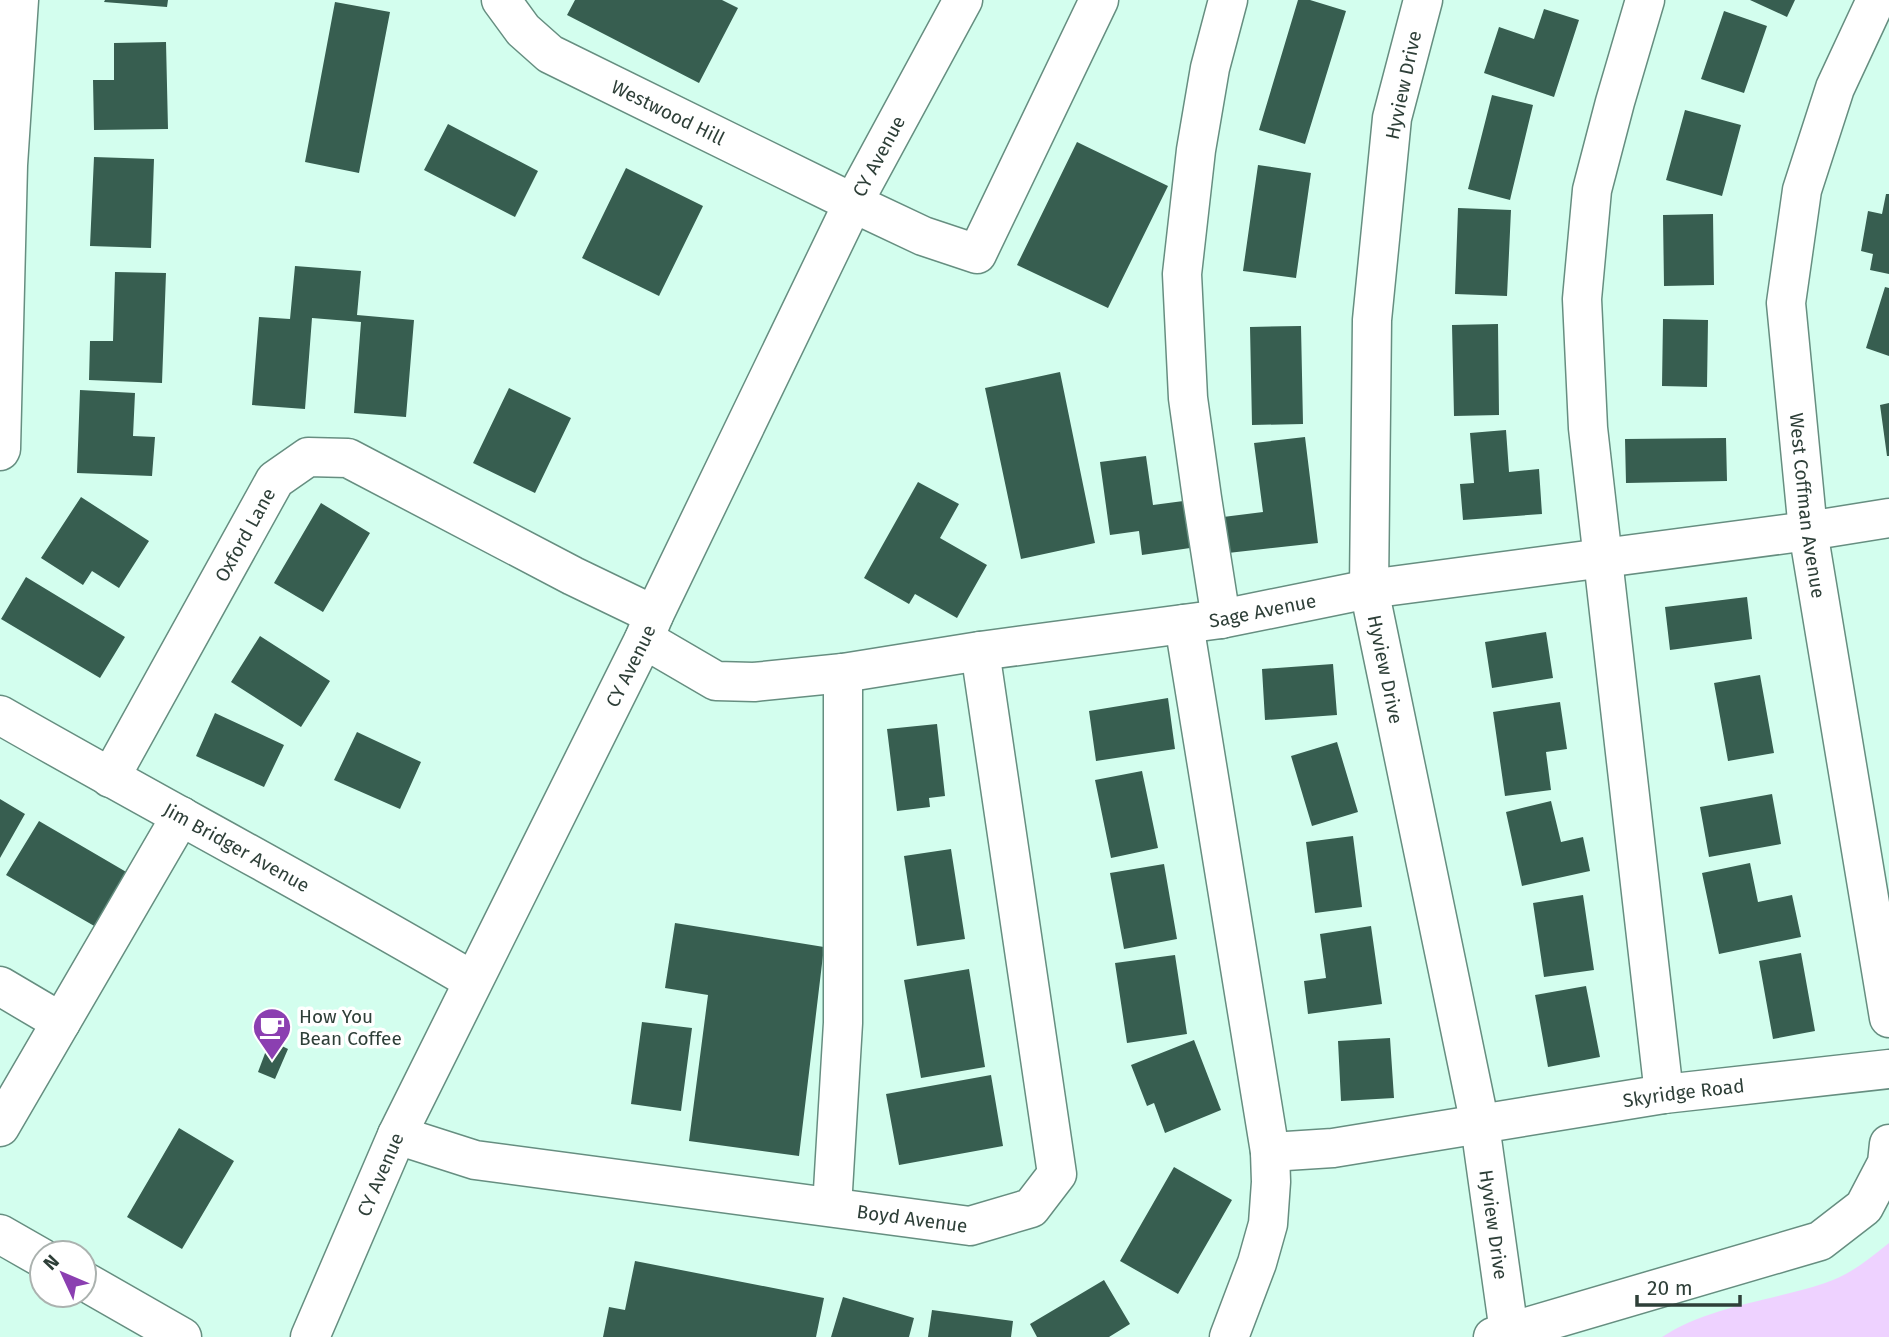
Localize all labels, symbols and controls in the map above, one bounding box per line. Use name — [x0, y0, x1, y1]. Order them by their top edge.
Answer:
street label: Hyview Drive — [1381, 29, 1426, 142]
street label: Westwood Hill — [608, 75, 729, 150]
street label: CY Avenue — [848, 112, 910, 201]
street label: West Coffman Avenue — [1785, 412, 1830, 600]
street label: Oxford Lane — [210, 484, 280, 586]
street label: Sage Avenue — [1208, 589, 1318, 632]
street label: Hyview Drive — [1363, 613, 1408, 726]
street label: CY Avenue — [601, 621, 661, 711]
street label: Jim Bridger Avenue — [159, 798, 313, 897]
place label: How You Bean Coffee — [299, 1005, 402, 1050]
cafe icon: How You Bean Coffee — [251, 1006, 293, 1061]
street label: Skyridge Road — [1621, 1074, 1746, 1113]
street label: CY Avenue — [352, 1129, 409, 1220]
street label: Hyview Drive — [1474, 1168, 1513, 1281]
street label: Boyd Avenue — [855, 1200, 969, 1238]
north arrow — [28, 1239, 98, 1309]
text: N — [38, 1250, 64, 1275]
scale bar — [1637, 1264, 1740, 1308]
text: 20 m — [1647, 1275, 1693, 1301]

